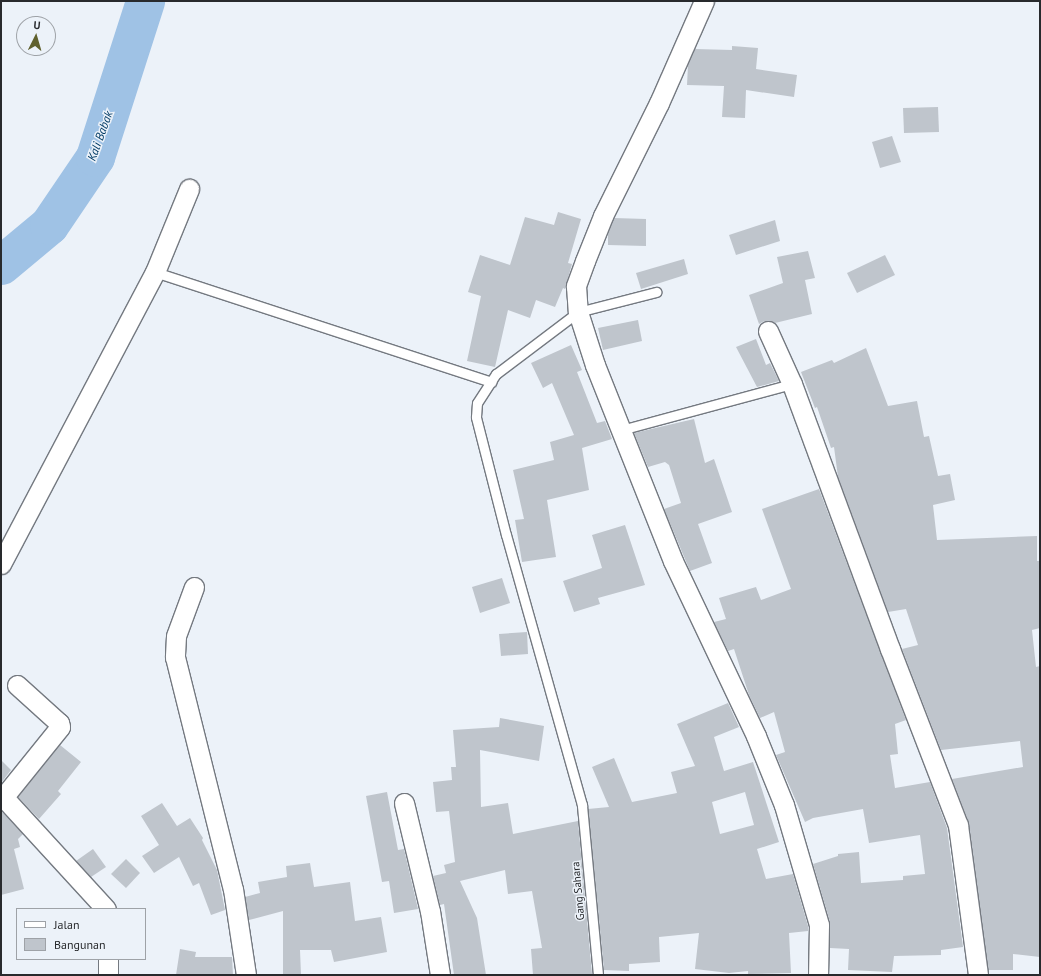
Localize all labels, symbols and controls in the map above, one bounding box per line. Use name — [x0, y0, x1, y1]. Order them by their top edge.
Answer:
north arrow — [16, 16, 56, 56]
text: U — [33, 18, 41, 32]
water label: Kali Babak — [84, 109, 116, 163]
street label: Gang Sahara — [569, 861, 587, 921]
legend — [16, 908, 146, 960]
text: Jalan — [54, 917, 79, 932]
text: Bangunan — [54, 937, 106, 952]

